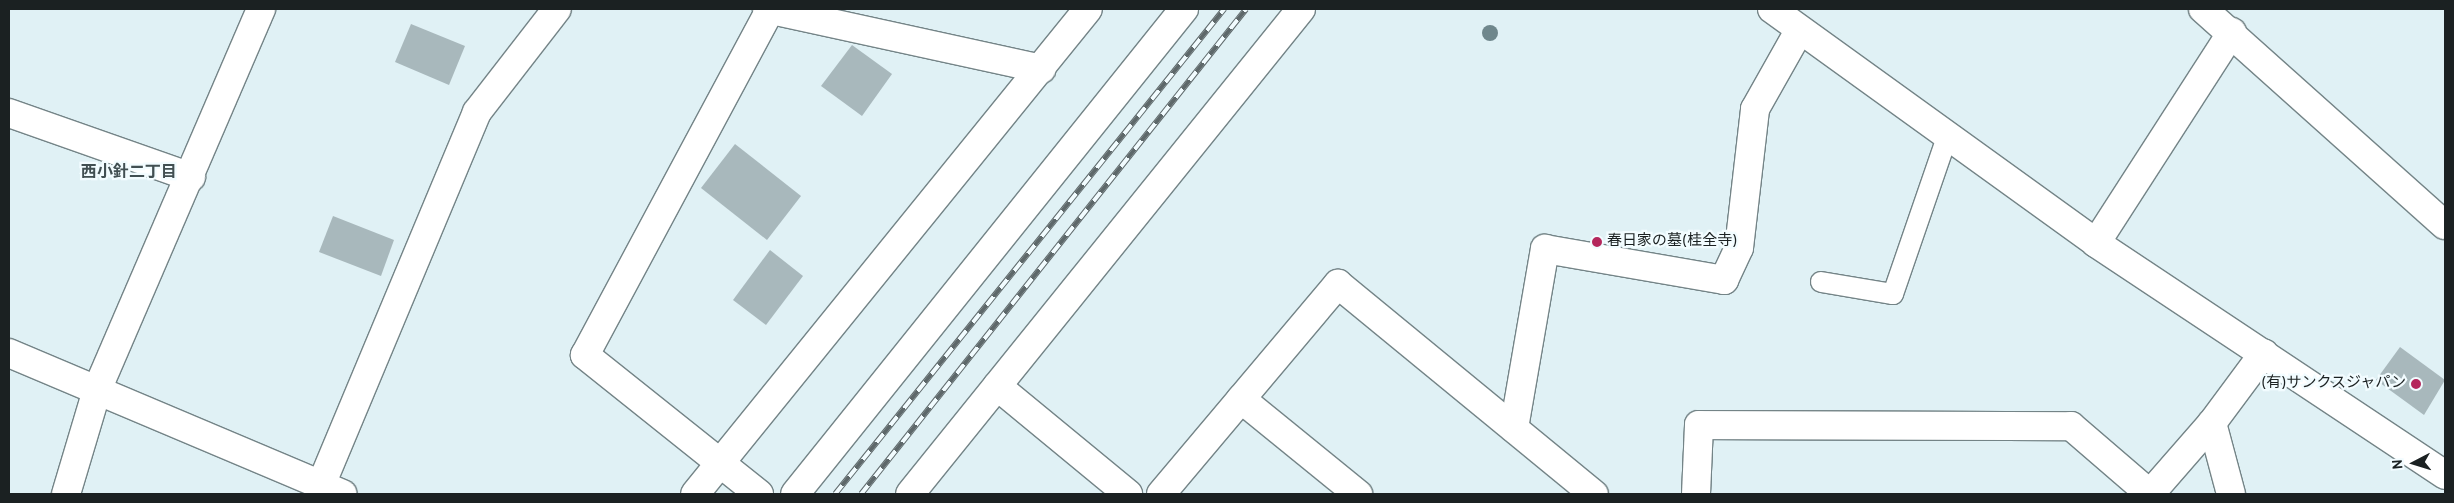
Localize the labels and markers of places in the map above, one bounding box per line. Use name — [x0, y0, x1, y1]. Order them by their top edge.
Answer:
place label: 春日家の墓(桂全寺) — [1607, 233, 1737, 251]
marker: 春日家の墓(桂全寺) — [1591, 236, 1603, 248]
place label: (有)サンクスジャパン — [2261, 375, 2406, 393]
marker: (有)サンクスジャパン — [2410, 378, 2422, 390]

